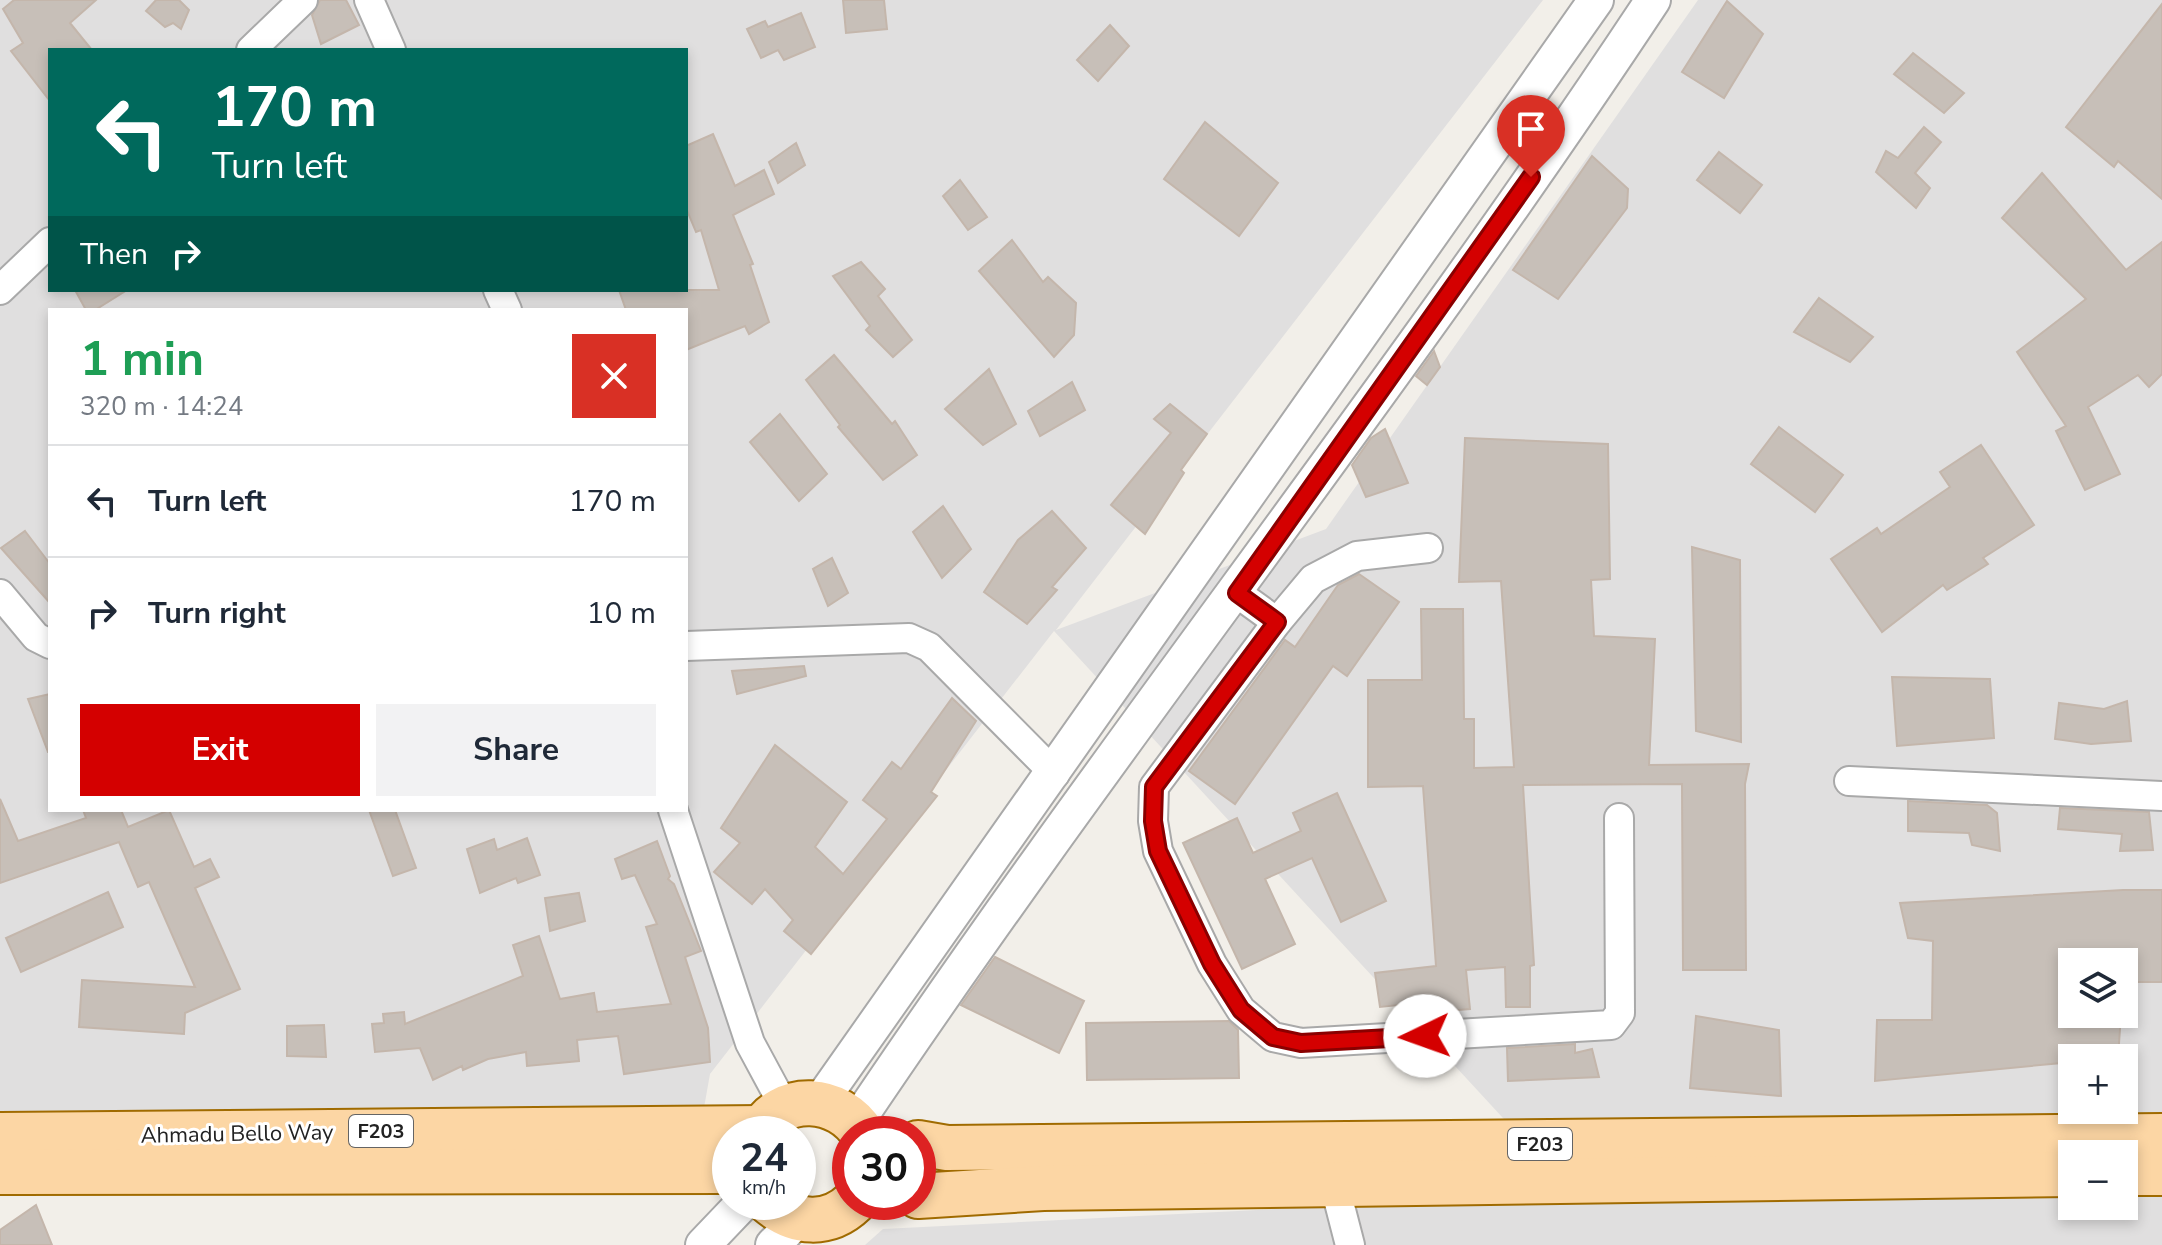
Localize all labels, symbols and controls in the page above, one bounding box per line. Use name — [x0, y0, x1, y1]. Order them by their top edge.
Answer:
text: 170 m — [212, 69, 377, 146]
icon: left — [80, 80, 184, 184]
pin — [1497, 95, 1565, 177]
icon: arrive — [1509, 107, 1553, 151]
text: Turn left — [212, 142, 347, 191]
icon: right — [164, 232, 208, 276]
text: Then — [80, 234, 148, 275]
text: 1 min — [80, 326, 204, 392]
button: close — [572, 334, 656, 418]
text: 320 m · 14:24 — [80, 389, 243, 424]
icon: left — [80, 479, 124, 523]
text: Turn left — [148, 481, 266, 522]
text: 170 m — [569, 481, 656, 522]
icon: right — [80, 591, 124, 635]
text: Turn right — [148, 593, 286, 634]
text: 10 m — [587, 593, 656, 634]
button: Exit — [80, 704, 360, 796]
button: Share — [376, 704, 656, 796]
map controls — [2058, 948, 2138, 1220]
button: layers — [2058, 948, 2138, 1028]
position arrow — [1383, 994, 1467, 1078]
button: + — [2058, 1044, 2138, 1124]
road number: F203 — [349, 1115, 413, 1147]
speed limit sign: 30 — [832, 1116, 936, 1220]
street label: Ahmadu Bello Way — [140, 1117, 334, 1151]
road number: F203 — [1508, 1128, 1572, 1160]
text: 24 — [740, 1131, 788, 1185]
button: − — [2058, 1140, 2138, 1220]
text: km/h — [742, 1174, 786, 1201]

